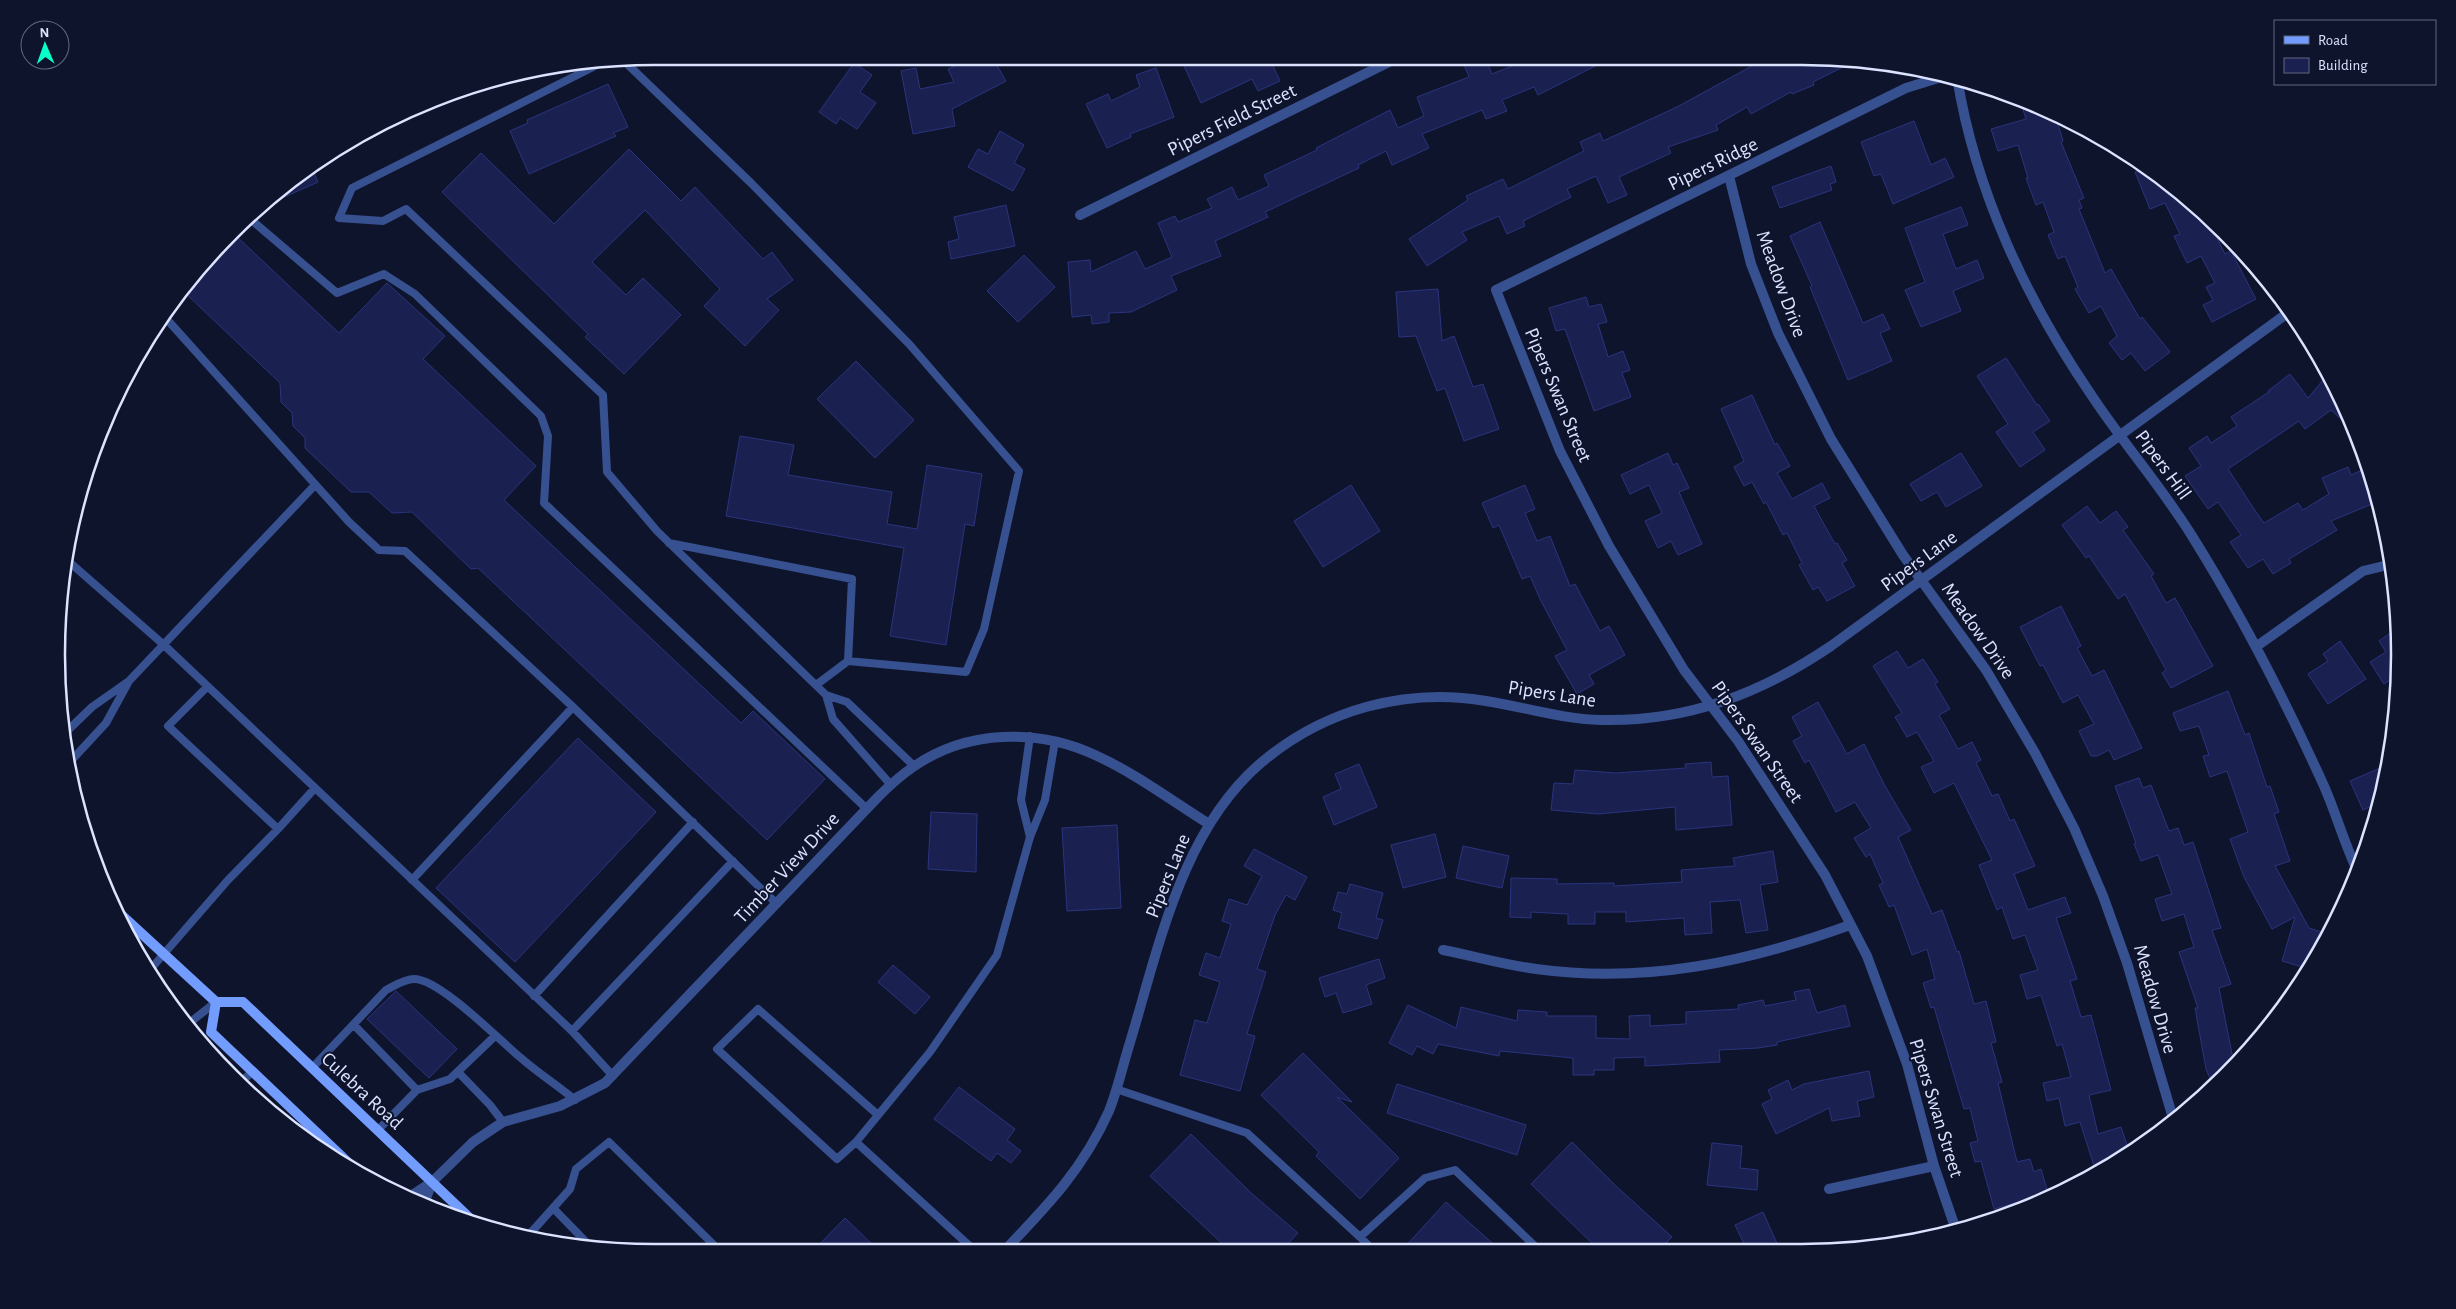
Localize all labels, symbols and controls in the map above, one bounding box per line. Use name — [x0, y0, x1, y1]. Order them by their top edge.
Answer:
north arrow — [20, 20, 70, 70]
legend — [2274, 20, 2436, 85]
text: N — [39, 26, 50, 40]
text: Road — [2318, 33, 2348, 48]
text: Building — [2318, 58, 2368, 73]
street label: Pipers Field Street — [1165, 80, 1300, 160]
street label: Pipers Ridge — [1665, 134, 1761, 194]
street label: Meadow Drive — [1752, 228, 1810, 340]
street label: Pipers Swan Street — [1521, 325, 1596, 466]
street label: Pipers Hill — [2131, 427, 2195, 503]
street label: Pipers Lane — [1877, 527, 1961, 595]
street label: Meadow Drive — [1938, 579, 2018, 683]
street label: Pipers Lane — [1507, 677, 1597, 711]
street label: Pipers Swan Street — [1708, 677, 1807, 807]
street label: Timber View Drive — [731, 809, 843, 927]
street label: Pipers Lane — [1142, 831, 1194, 921]
street label: Meadow Drive — [2130, 942, 2180, 1056]
street label: Pipers Swan Street — [1905, 1036, 1967, 1180]
street label: Culebra Road — [317, 1049, 407, 1133]

